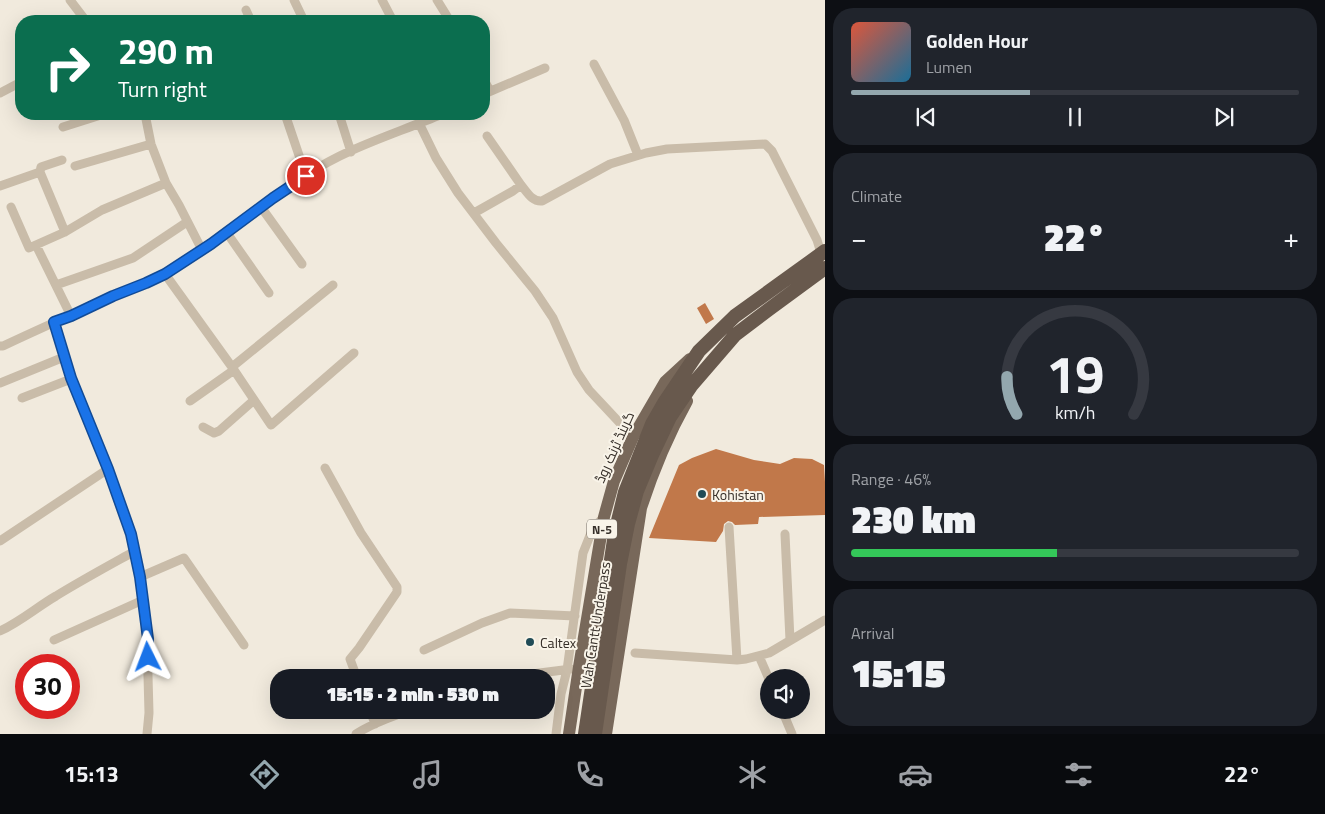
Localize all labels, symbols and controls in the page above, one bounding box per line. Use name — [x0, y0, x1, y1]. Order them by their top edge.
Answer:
text: 290 m — [118, 24, 214, 78]
text: Golden Hour — [926, 26, 1028, 55]
icon: right — [35, 35, 100, 100]
text: Lumen — [926, 55, 972, 79]
text: Turn right — [118, 72, 207, 106]
icon: previous — [912, 103, 940, 131]
icon: pause — [1061, 103, 1089, 131]
icon: next — [1210, 103, 1238, 131]
pin — [285, 155, 327, 197]
icon: arrive — [292, 162, 320, 190]
text: Climate — [851, 184, 902, 208]
text: 22° — [1044, 208, 1106, 266]
text: − — [851, 216, 867, 259]
text: + — [1283, 216, 1299, 259]
text: 19 — [1046, 334, 1104, 413]
text: km/h — [1055, 399, 1095, 426]
street label: گرینڈ ٹرنک روڈ — [589, 408, 639, 486]
text: Range · 46% — [851, 467, 931, 491]
place label: Kohistan — [712, 484, 764, 505]
marker: Kohistan — [696, 488, 708, 500]
text: 230 km — [851, 490, 976, 548]
road number: N-5 — [587, 520, 617, 538]
street label: Wah Cantt Underpass — [575, 560, 615, 690]
text: Arrival — [851, 621, 894, 645]
position arrow — [121, 630, 173, 682]
place label: Caltex — [540, 632, 577, 653]
marker: Caltex — [524, 636, 536, 648]
text: 15:15 — [851, 644, 946, 702]
speed limit sign: 30 — [15, 654, 80, 719]
map controls — [760, 669, 810, 719]
button: sound — [760, 669, 810, 719]
text: 15:15 · 2 min · 530 m — [326, 679, 499, 708]
text: 15:13 — [64, 757, 119, 791]
icon: directions — [247, 757, 282, 792]
icon: music — [410, 757, 445, 792]
icon: phone — [572, 757, 607, 792]
icon: climate — [735, 757, 770, 792]
icon: car — [898, 757, 933, 792]
icon: filters — [1061, 757, 1096, 792]
text: 22° — [1224, 757, 1261, 791]

